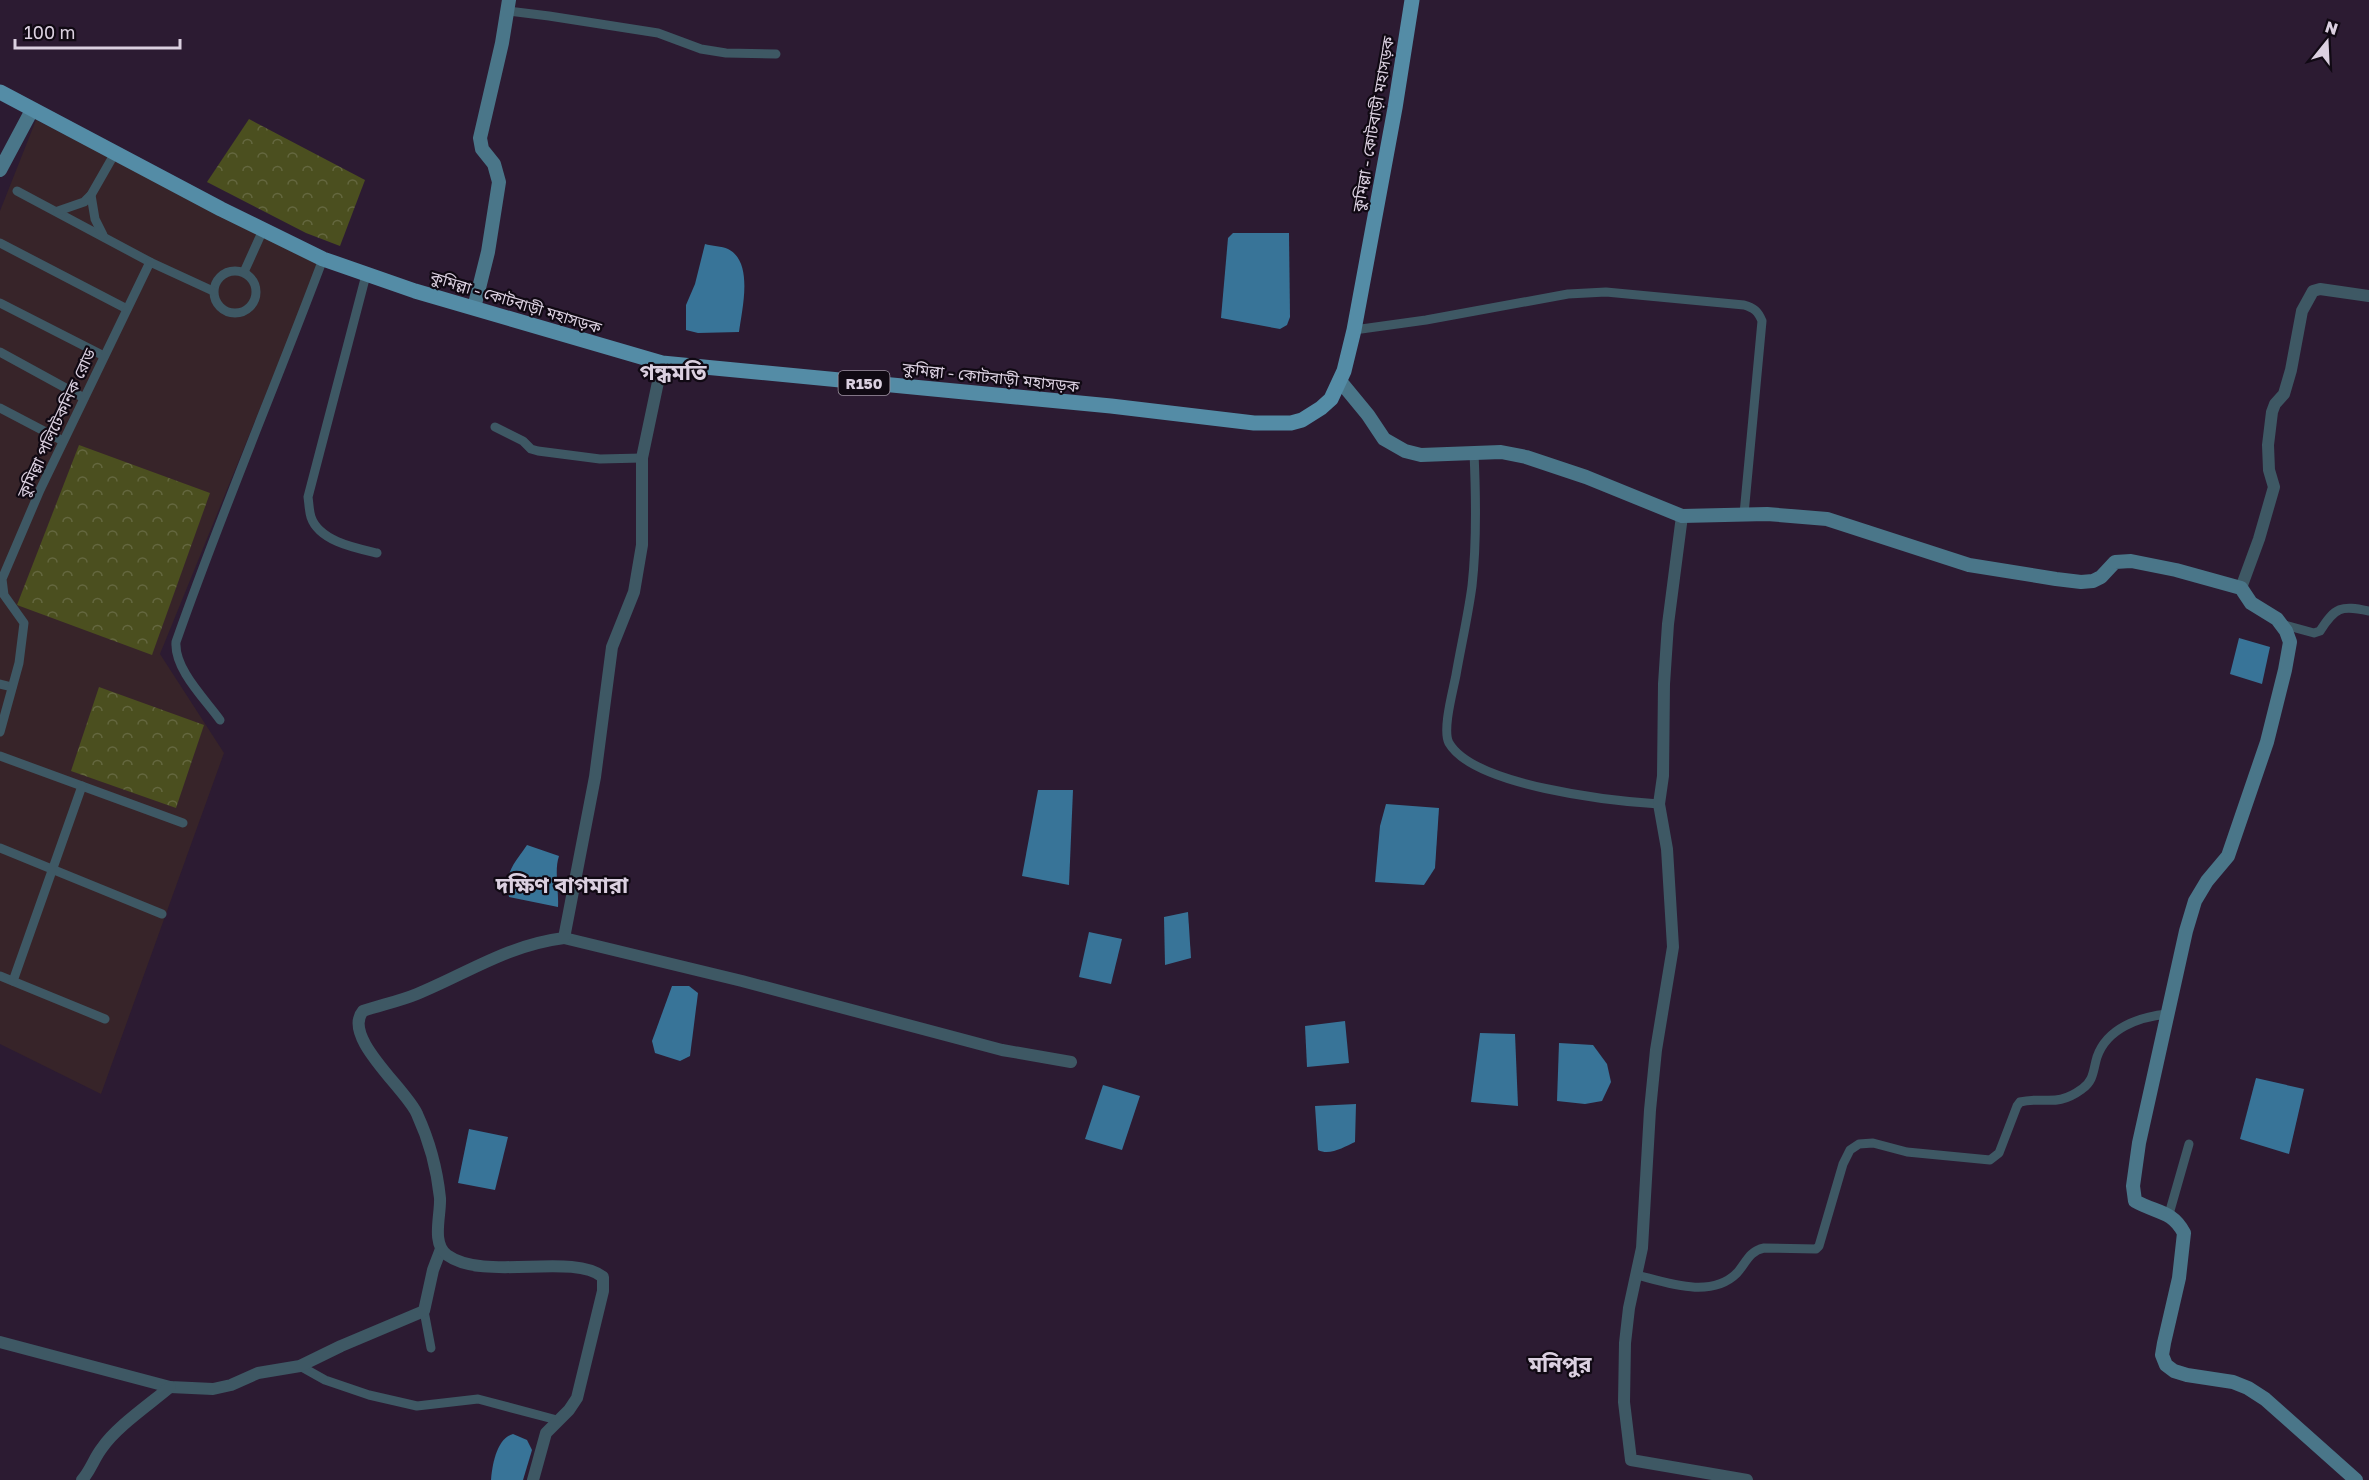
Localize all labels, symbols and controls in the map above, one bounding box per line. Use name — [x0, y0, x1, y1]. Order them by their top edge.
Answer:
scale bar — [15, 12, 180, 50]
north arrow — [2297, 12, 2357, 72]
text: N — [2323, 16, 2341, 39]
text: 100 m — [24, 21, 75, 43]
street label: কুমিল্লা - কোটবাড়ী মহাসড়ক — [1348, 34, 1398, 214]
street label: কুমিল্লা - কোটবাড়ী মহাসড়ক — [427, 266, 605, 338]
street label: কুমিল্লা পলিটেকনিক রোড — [12, 345, 100, 502]
district label: গন্ধমতি — [639, 358, 707, 385]
street label: কুমিল্লা - কোটবাড়ী মহাসড়ক — [900, 358, 1082, 396]
road number: R150 — [838, 371, 890, 395]
district label: দক্ষিণ বাগমারা — [495, 871, 629, 898]
district label: মনিপুর — [1527, 1350, 1592, 1378]

